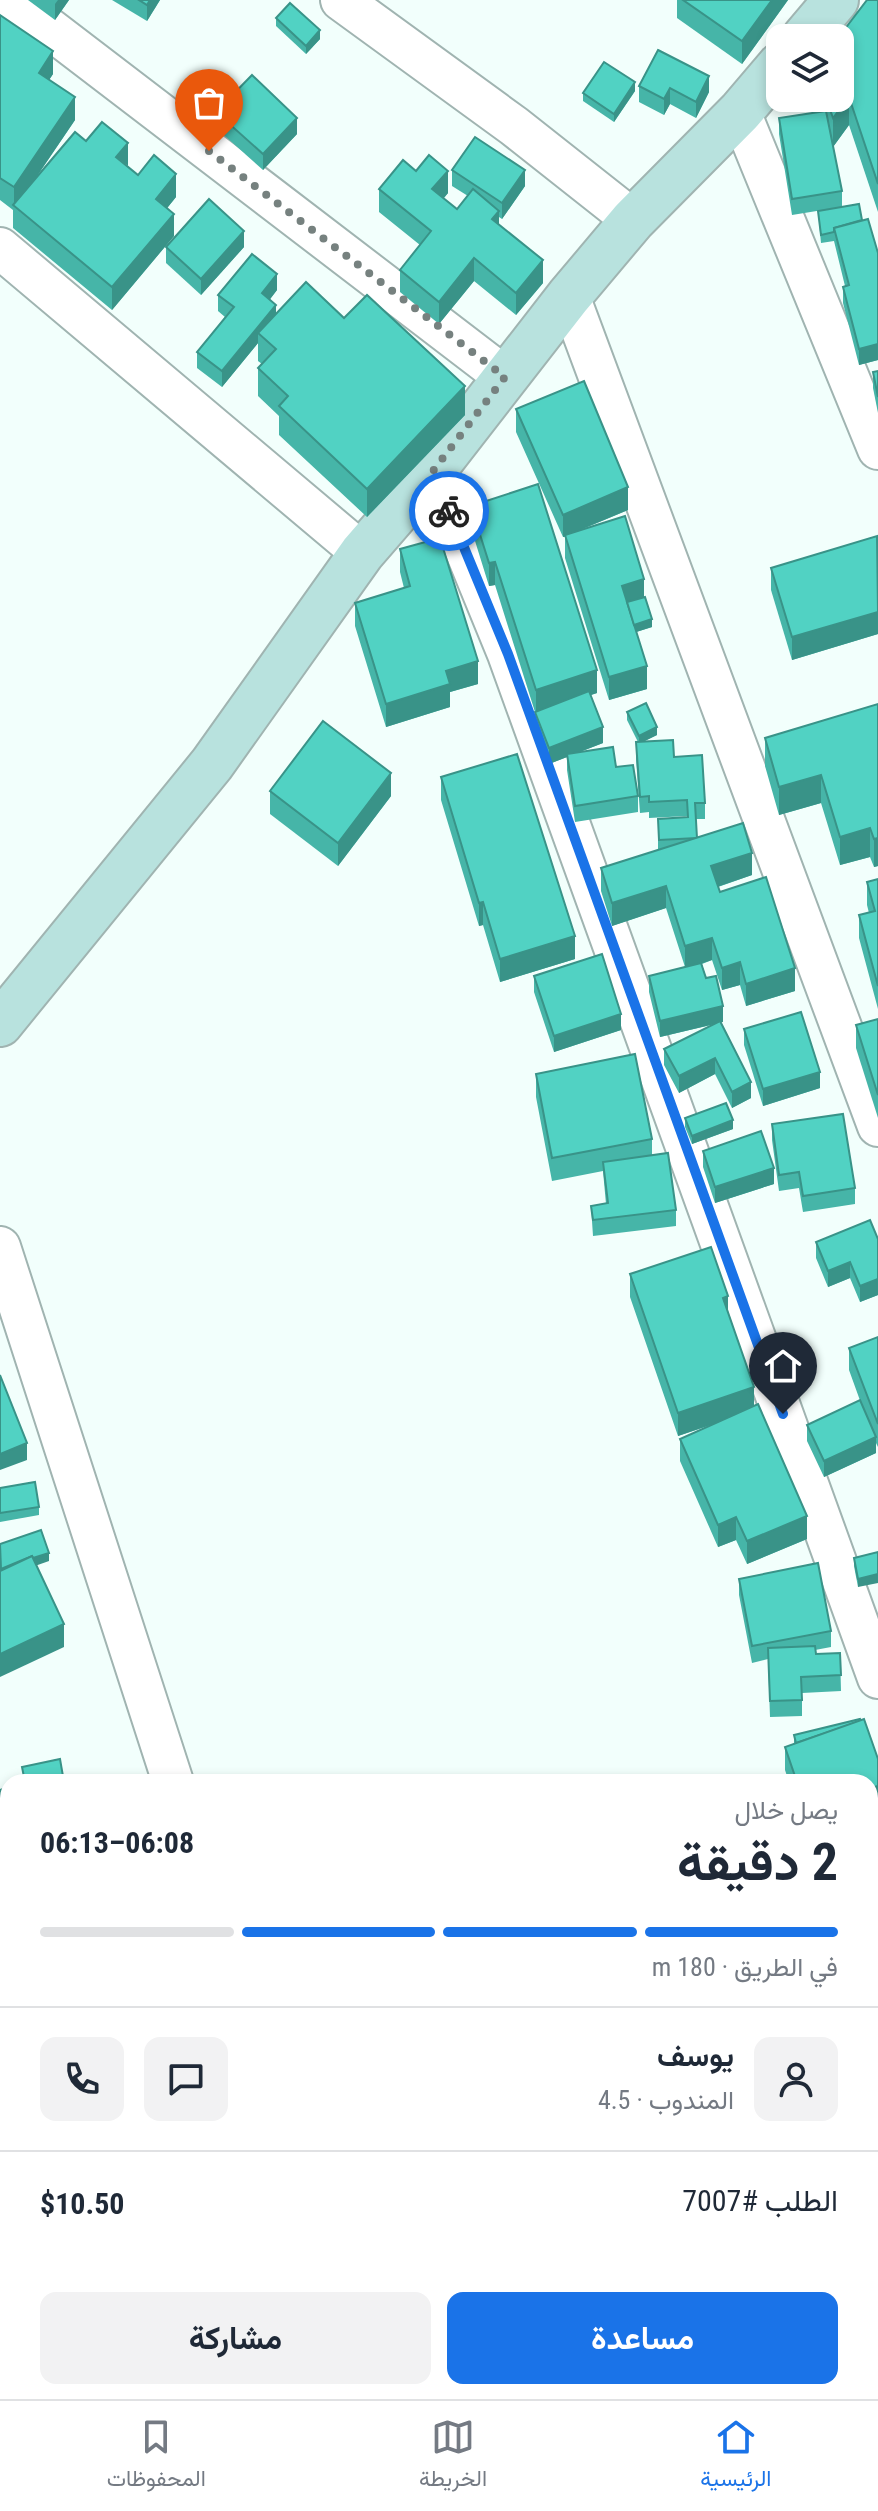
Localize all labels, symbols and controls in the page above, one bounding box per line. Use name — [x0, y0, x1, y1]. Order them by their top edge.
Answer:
map controls — [766, 24, 854, 112]
button: layers — [766, 24, 854, 112]
pin — [175, 69, 243, 151]
icon: bag — [187, 81, 231, 125]
courier — [409, 471, 489, 551]
icon: bike — [427, 489, 471, 533]
pin — [749, 1332, 817, 1414]
icon: home — [761, 1344, 805, 1388]
text: يصل خلال — [734, 1795, 838, 1825]
text: 06:08–06:13 — [40, 1825, 194, 1860]
text: 2 دقيقة — [677, 1832, 838, 1893]
text: في الطريق · 180 m — [652, 1952, 838, 1982]
button: phone — [40, 2037, 124, 2121]
button: chat — [144, 2037, 228, 2121]
button: person — [754, 2037, 838, 2121]
text: يوسف — [657, 2038, 734, 2073]
text: المندوب · 4.5 — [598, 2085, 734, 2115]
text: الطلب #7007 — [682, 2183, 838, 2218]
text: $10.50 — [40, 2186, 125, 2221]
button: مشاركة — [40, 2292, 431, 2384]
button: مساعدة — [447, 2292, 838, 2384]
tab: المحفوظات — [107, 2415, 206, 2498]
tab: الخريطة — [419, 2415, 487, 2498]
tab: الرئيسية — [700, 2415, 771, 2498]

